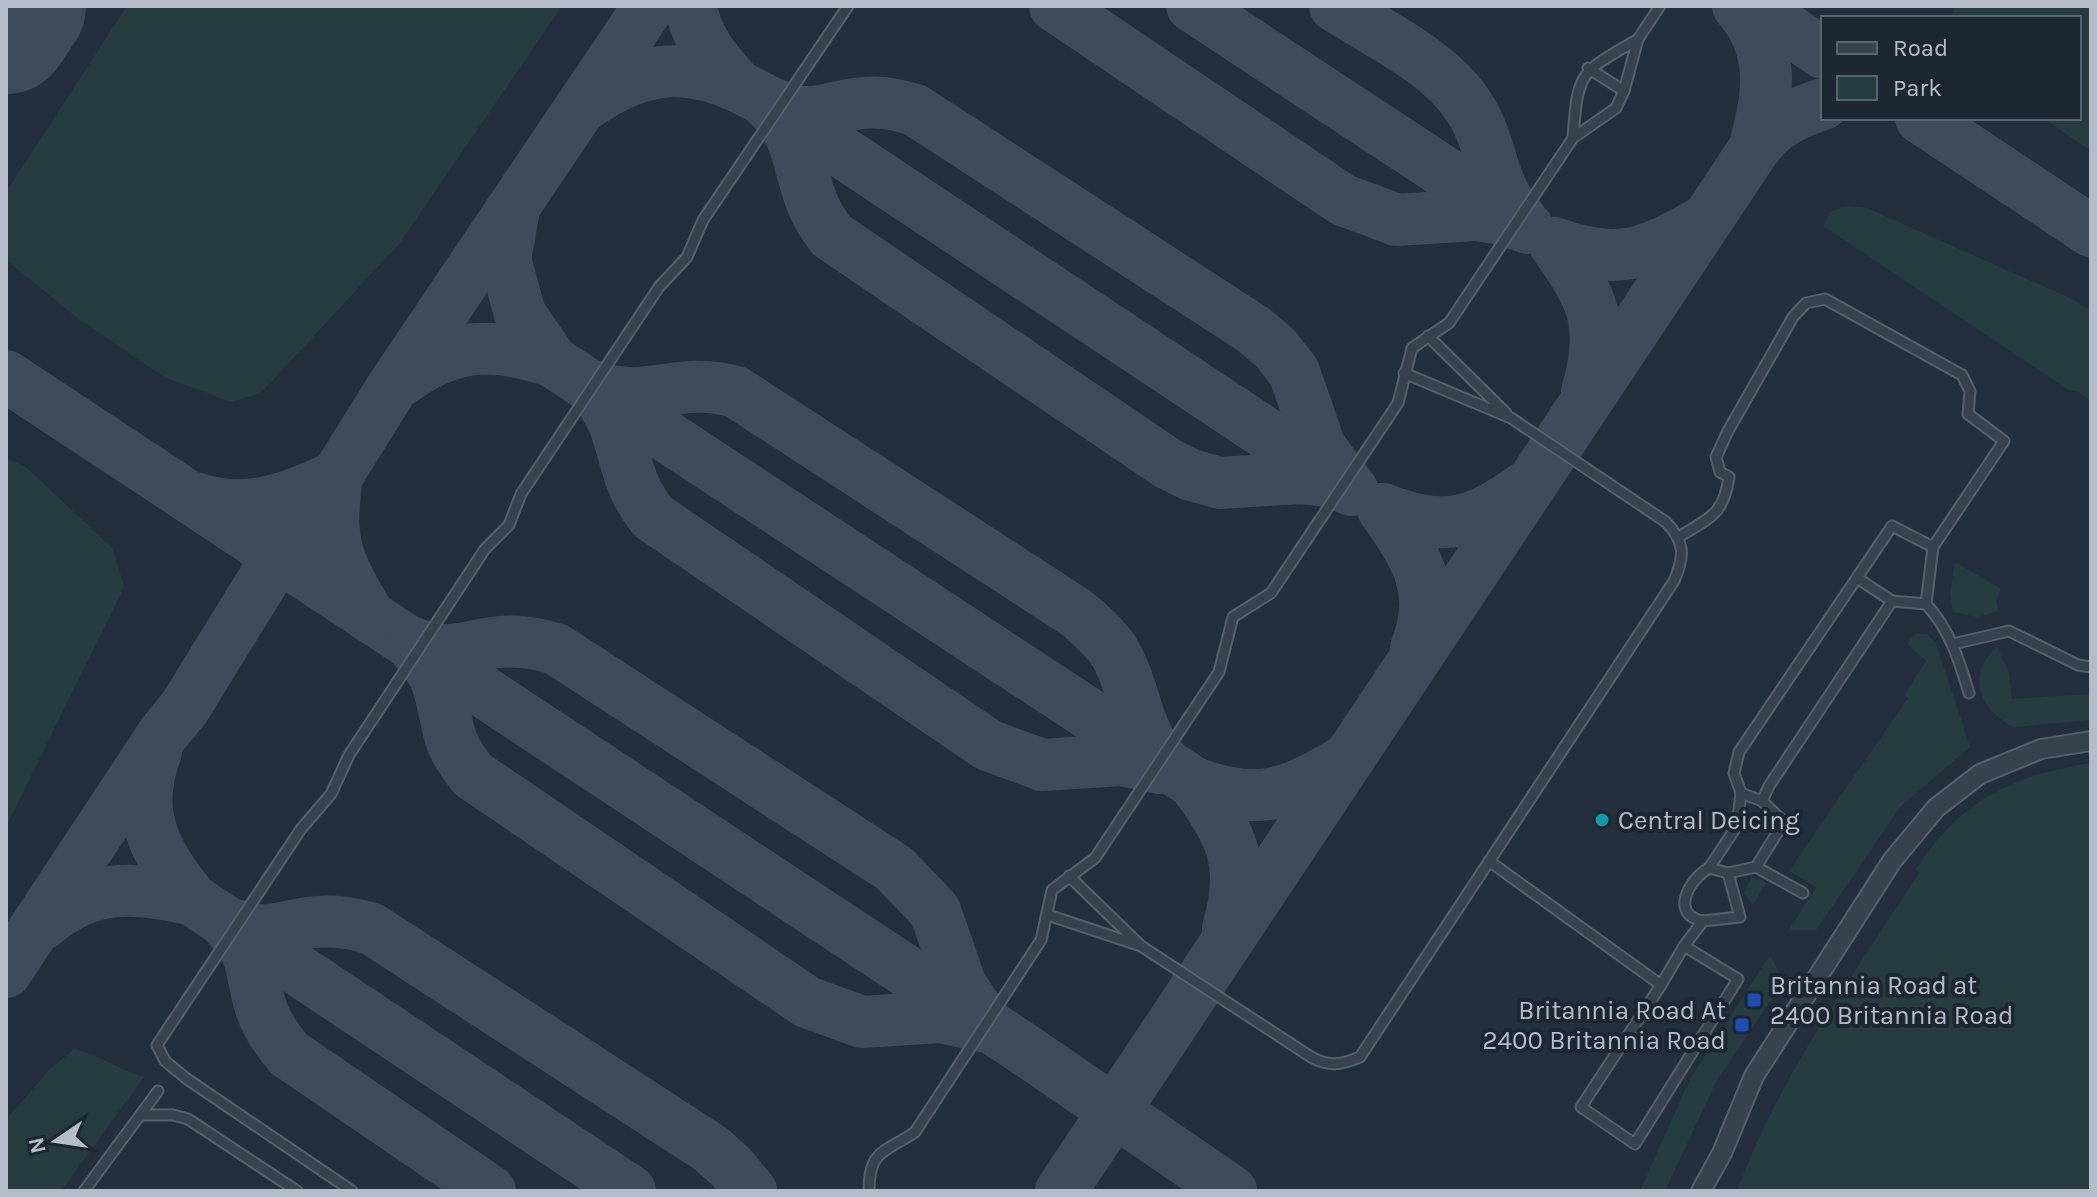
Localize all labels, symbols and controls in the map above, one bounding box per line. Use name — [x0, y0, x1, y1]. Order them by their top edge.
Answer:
legend — [1821, 16, 2081, 120]
text: Road — [1893, 34, 1948, 62]
text: Park — [1893, 74, 1942, 102]
place label: Central Deicing — [1618, 805, 1800, 836]
marker: Central Deicing — [1593, 811, 1611, 829]
place label: Britannia Road at 2400 Britannia Road — [1770, 970, 2014, 1031]
marker: Britannia Road at 2400 Britannia Road — [1745, 991, 1763, 1009]
place label: Britannia Road At 2400 Britannia Road — [1483, 995, 1726, 1056]
marker: Britannia Road At 2400 Britannia Road — [1733, 1016, 1751, 1034]
north arrow — [16, 1101, 96, 1181]
text: N — [23, 1135, 52, 1156]

